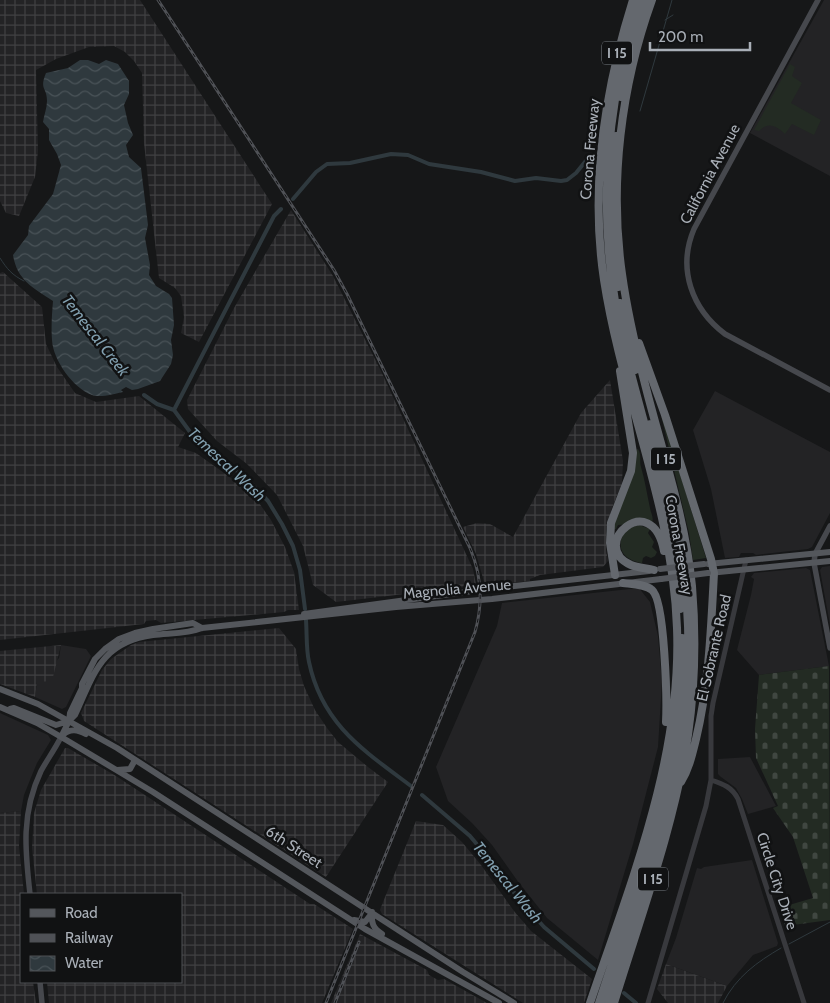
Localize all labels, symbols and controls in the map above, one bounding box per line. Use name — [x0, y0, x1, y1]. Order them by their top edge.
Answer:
scale bar — [650, 20, 750, 52]
text: 200 m — [658, 28, 703, 46]
road number: I 15 — [602, 42, 632, 64]
street label: Corona Freeway — [577, 97, 603, 200]
street label: California Avenue — [676, 121, 744, 227]
water label: Temescal Creek — [58, 291, 134, 381]
water label: Temescal Wash — [184, 423, 270, 505]
road number: I 15 — [651, 448, 681, 470]
street label: Corona Freeway — [661, 494, 697, 597]
street label: Magnolia Avenue — [402, 575, 512, 603]
street label: El Sobrante Road — [693, 593, 735, 703]
street label: 6th Street — [262, 822, 326, 872]
street label: Circle City Drive — [753, 830, 801, 932]
water label: Temescal Wash — [469, 838, 546, 927]
road number: I 15 — [638, 868, 668, 891]
legend — [20, 893, 182, 983]
text: Road — [65, 904, 98, 922]
text: Railway — [65, 929, 114, 947]
text: Water — [65, 954, 103, 972]

